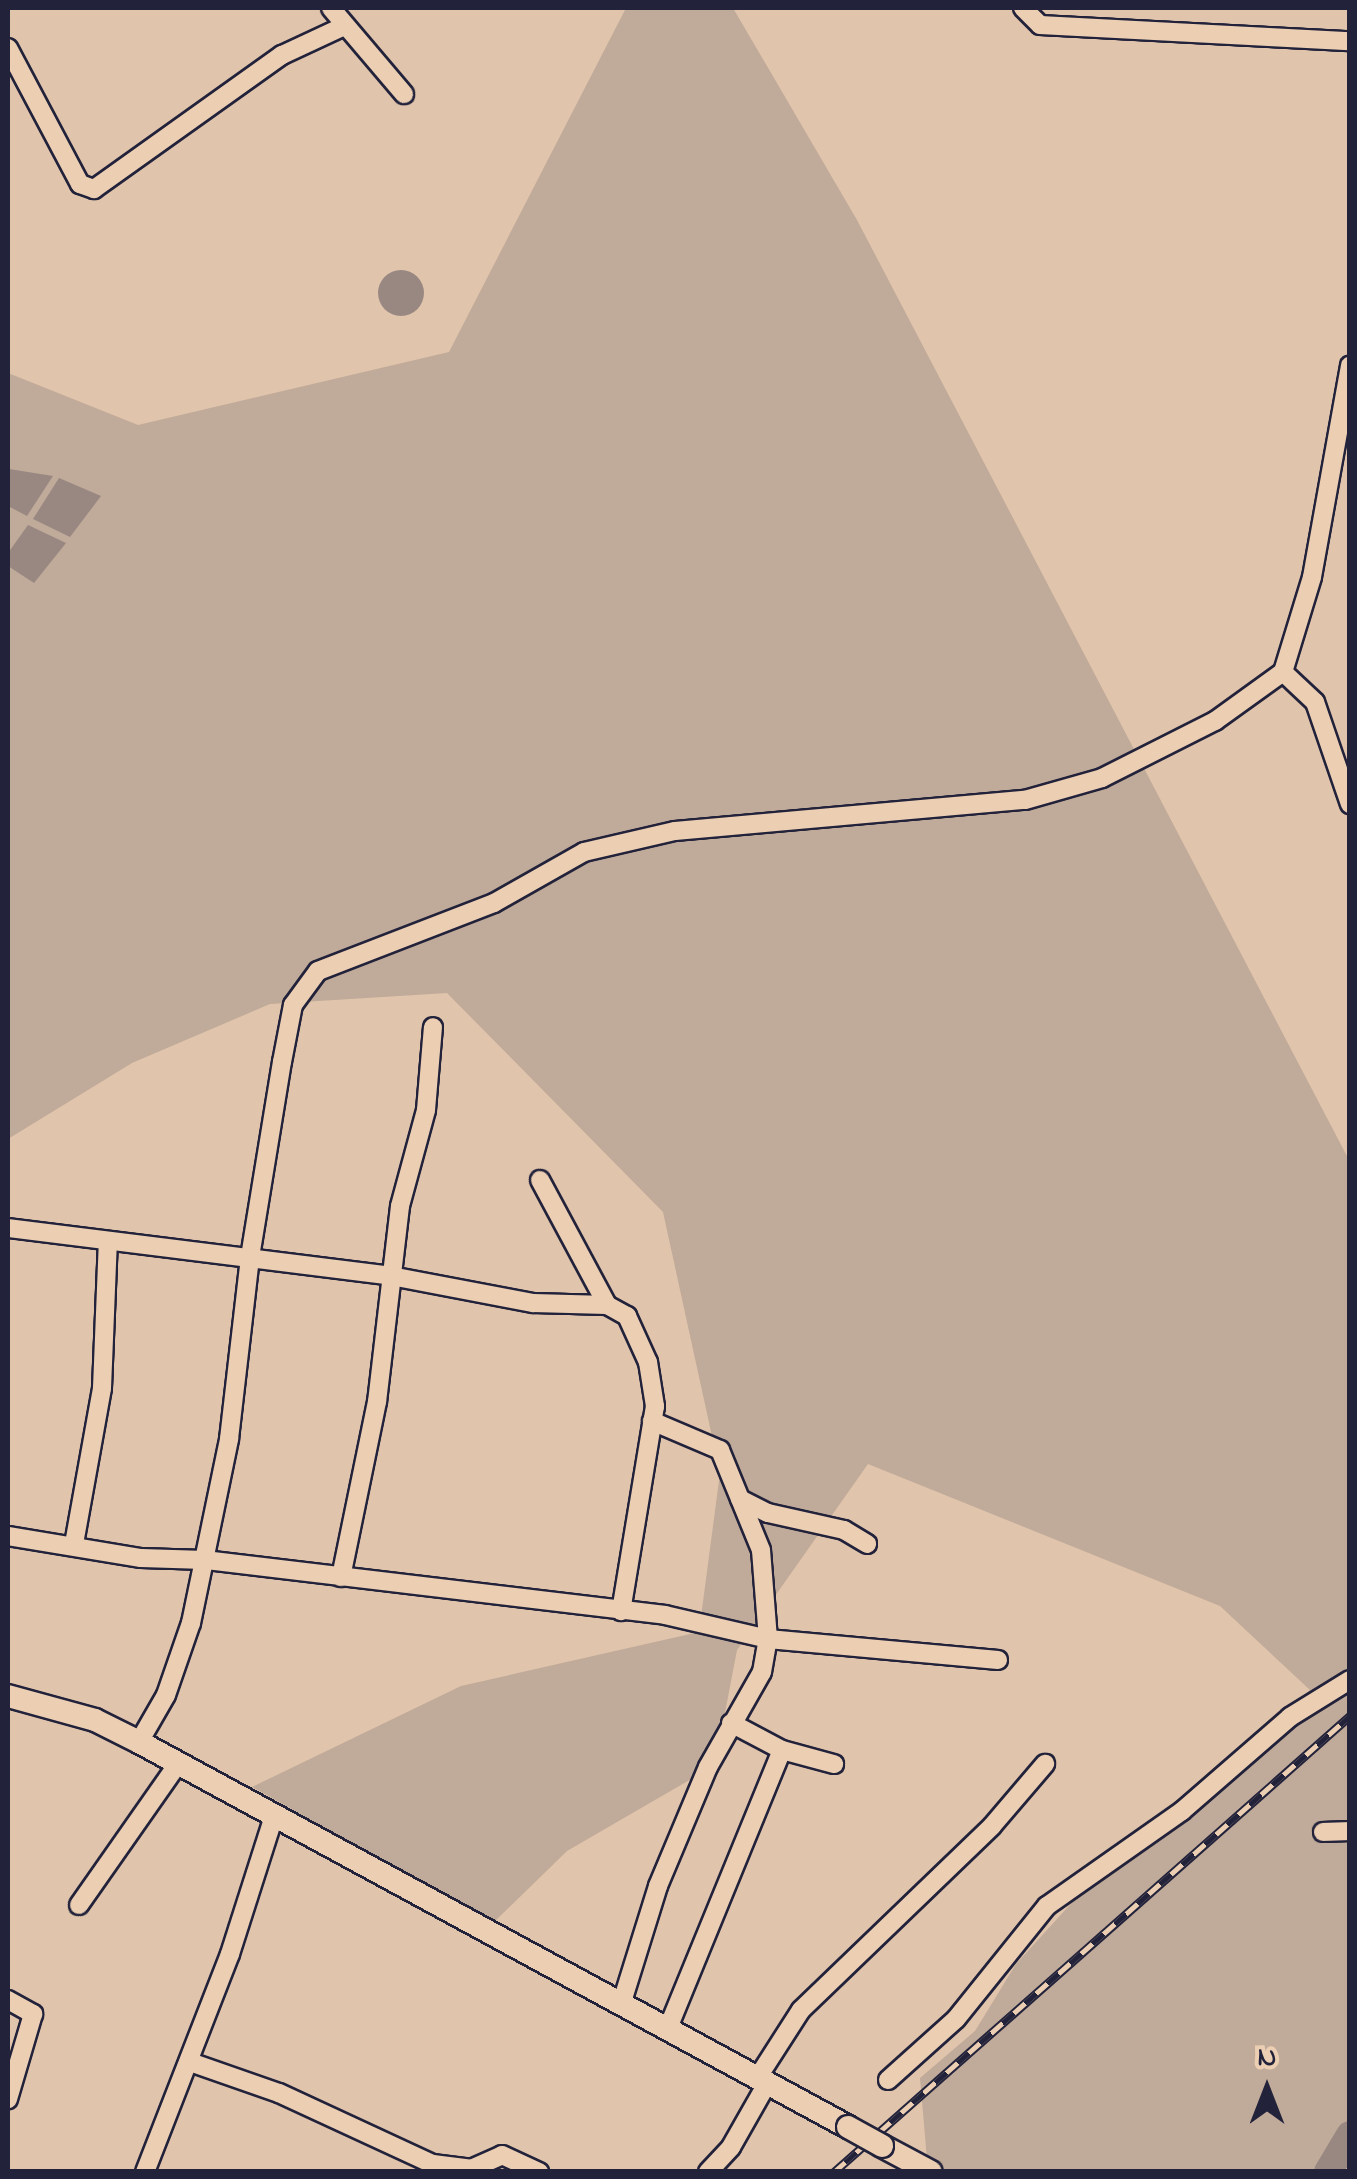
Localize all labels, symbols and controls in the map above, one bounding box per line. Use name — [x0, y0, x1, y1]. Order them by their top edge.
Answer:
text: N — [1258, 2038, 1276, 2079]
north arrow — [1217, 2039, 1317, 2139]

